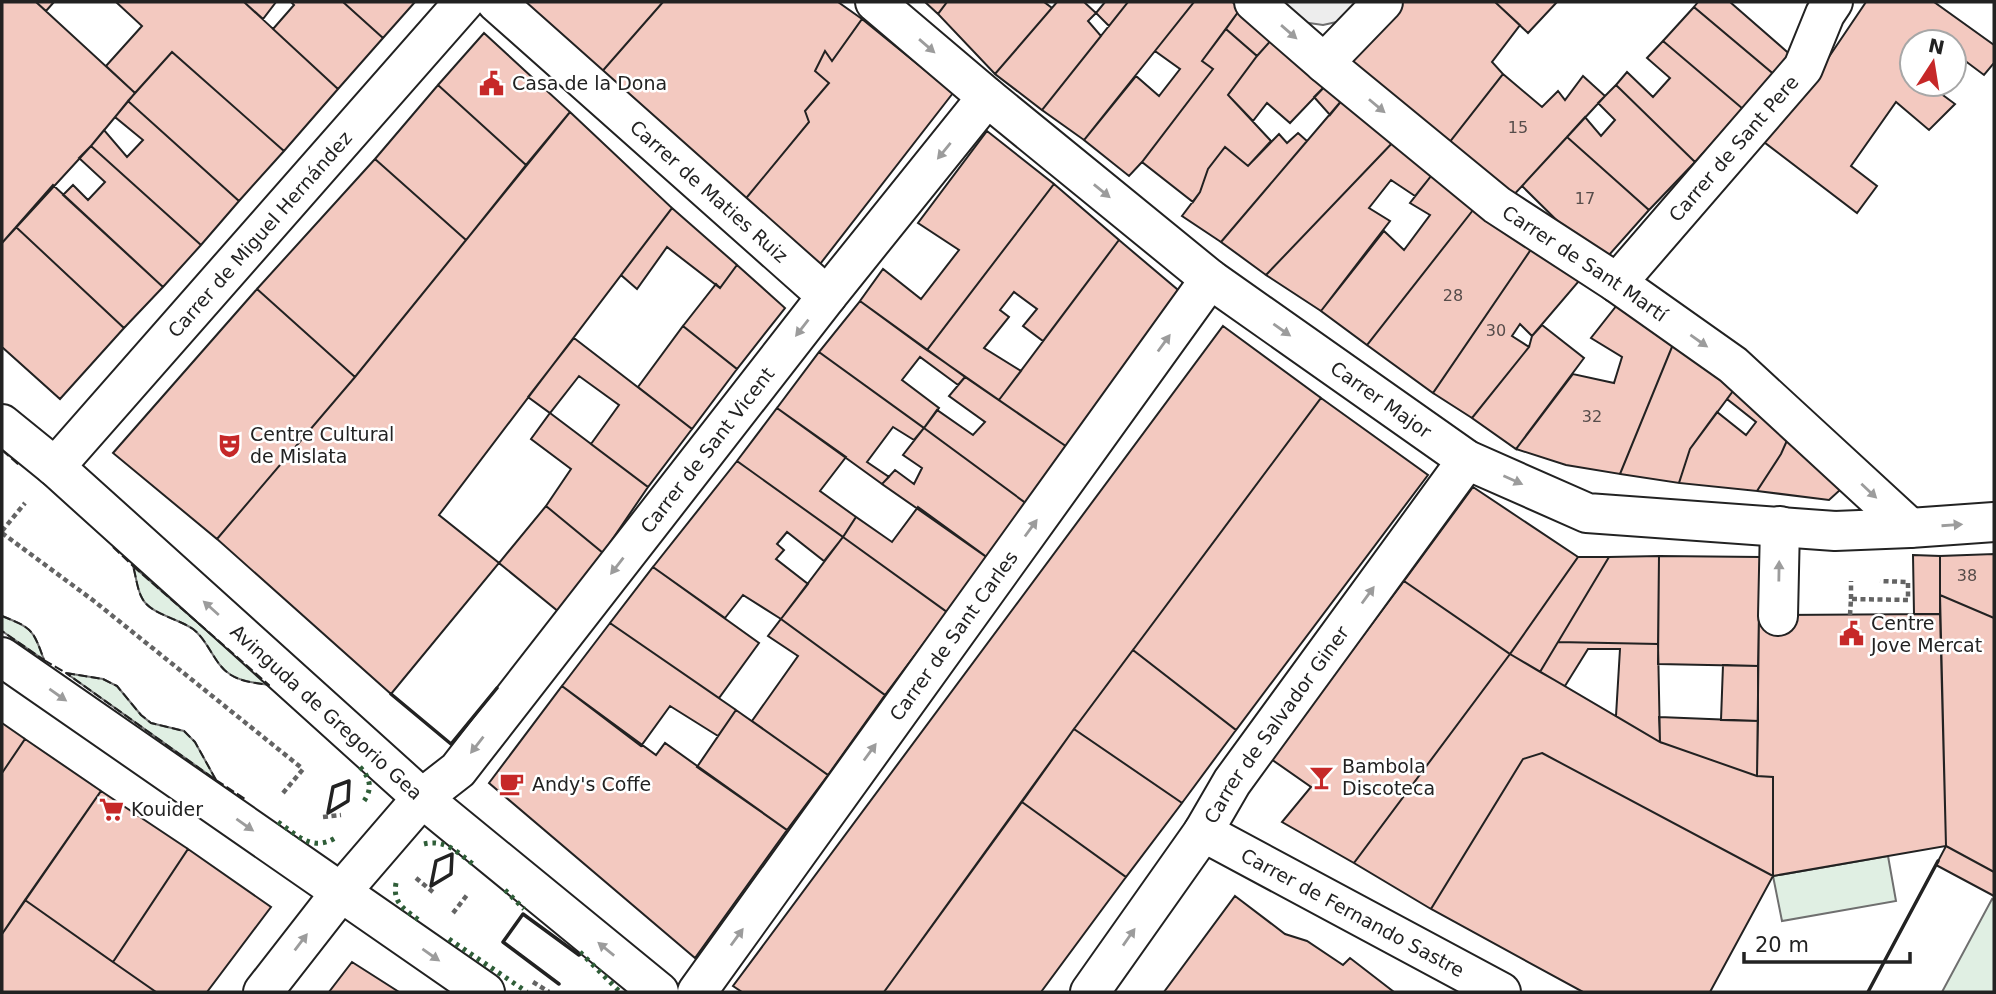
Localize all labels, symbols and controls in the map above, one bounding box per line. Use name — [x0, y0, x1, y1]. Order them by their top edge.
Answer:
one-way arrow — [1280, 24, 1298, 40]
north arrow — [1898, 28, 1968, 98]
text: N — [1926, 34, 1947, 59]
one-way arrow — [918, 38, 935, 53]
public building icon: Casa de la Dona — [478, 69, 506, 97]
street label: Carrer de Sant Pere — [1664, 71, 1803, 226]
place label: Casa de la Dona — [512, 72, 667, 94]
one-way arrow — [1369, 98, 1386, 113]
street label: Carrer de Maties Ruiz — [626, 116, 792, 267]
house number: 15 — [1508, 118, 1528, 137]
street label: Carrer de Miguel Hernández — [163, 127, 356, 342]
one-way arrow — [936, 141, 951, 159]
one-way arrow — [1093, 183, 1111, 198]
house number: 17 — [1575, 189, 1595, 208]
street label: Carrer de Sant Martí — [1498, 201, 1672, 326]
house number: 28 — [1443, 286, 1463, 305]
one-way arrow — [794, 319, 809, 337]
house number: 30 — [1486, 321, 1506, 340]
one-way arrow — [1273, 323, 1291, 337]
one-way arrow — [1157, 334, 1171, 352]
one-way arrow — [1690, 334, 1708, 348]
street label: Carrer Major — [1326, 356, 1436, 443]
street label: Carrer de Sant Vicent — [636, 363, 778, 537]
house number: 32 — [1582, 407, 1602, 426]
place label: Centre Cultural de Mislata — [250, 423, 394, 467]
theatre icon: Centre Cultural de Mislata — [216, 431, 244, 459]
one-way arrow — [1503, 474, 1523, 486]
one-way arrow — [1860, 483, 1877, 499]
one-way arrow — [1024, 519, 1038, 537]
one-way arrow — [1941, 519, 1963, 530]
street label: Carrer de Sant Carles — [885, 546, 1022, 725]
one-way arrow — [609, 556, 624, 574]
one-way arrow — [1773, 560, 1785, 582]
house number: 38 — [1957, 566, 1977, 585]
one-way arrow — [1361, 586, 1375, 604]
one-way arrow — [202, 600, 220, 616]
place label: Centre Jove Mercat — [1870, 612, 1982, 656]
street label: Avinguda de Gregorio Gea — [226, 620, 427, 804]
public building icon: Centre Jove Mercat — [1837, 620, 1865, 648]
street label: Carrer de Salvador Giner — [1200, 622, 1353, 827]
one-way arrow — [49, 688, 67, 702]
one-way arrow — [470, 736, 484, 754]
one-way arrow — [862, 743, 876, 761]
place label: Bambola Discoteca — [1342, 755, 1435, 799]
bar icon: Bambola Discoteca — [1308, 763, 1336, 791]
cafe icon: Andy's Coffe — [498, 770, 526, 798]
place label: Andy's Coffe — [532, 773, 651, 795]
supermarket icon: Kouider — [97, 795, 125, 823]
place label: Kouider — [131, 798, 203, 820]
one-way arrow — [235, 818, 254, 831]
street label: Carrer de Fernando Sastre — [1237, 844, 1468, 981]
scale bar — [1744, 920, 1910, 964]
one-way arrow — [730, 928, 744, 946]
one-way arrow — [1122, 928, 1136, 946]
one-way arrow — [294, 933, 309, 951]
text: 20 m — [1755, 933, 1809, 957]
one-way arrow — [597, 942, 614, 957]
one-way arrow — [422, 948, 440, 962]

